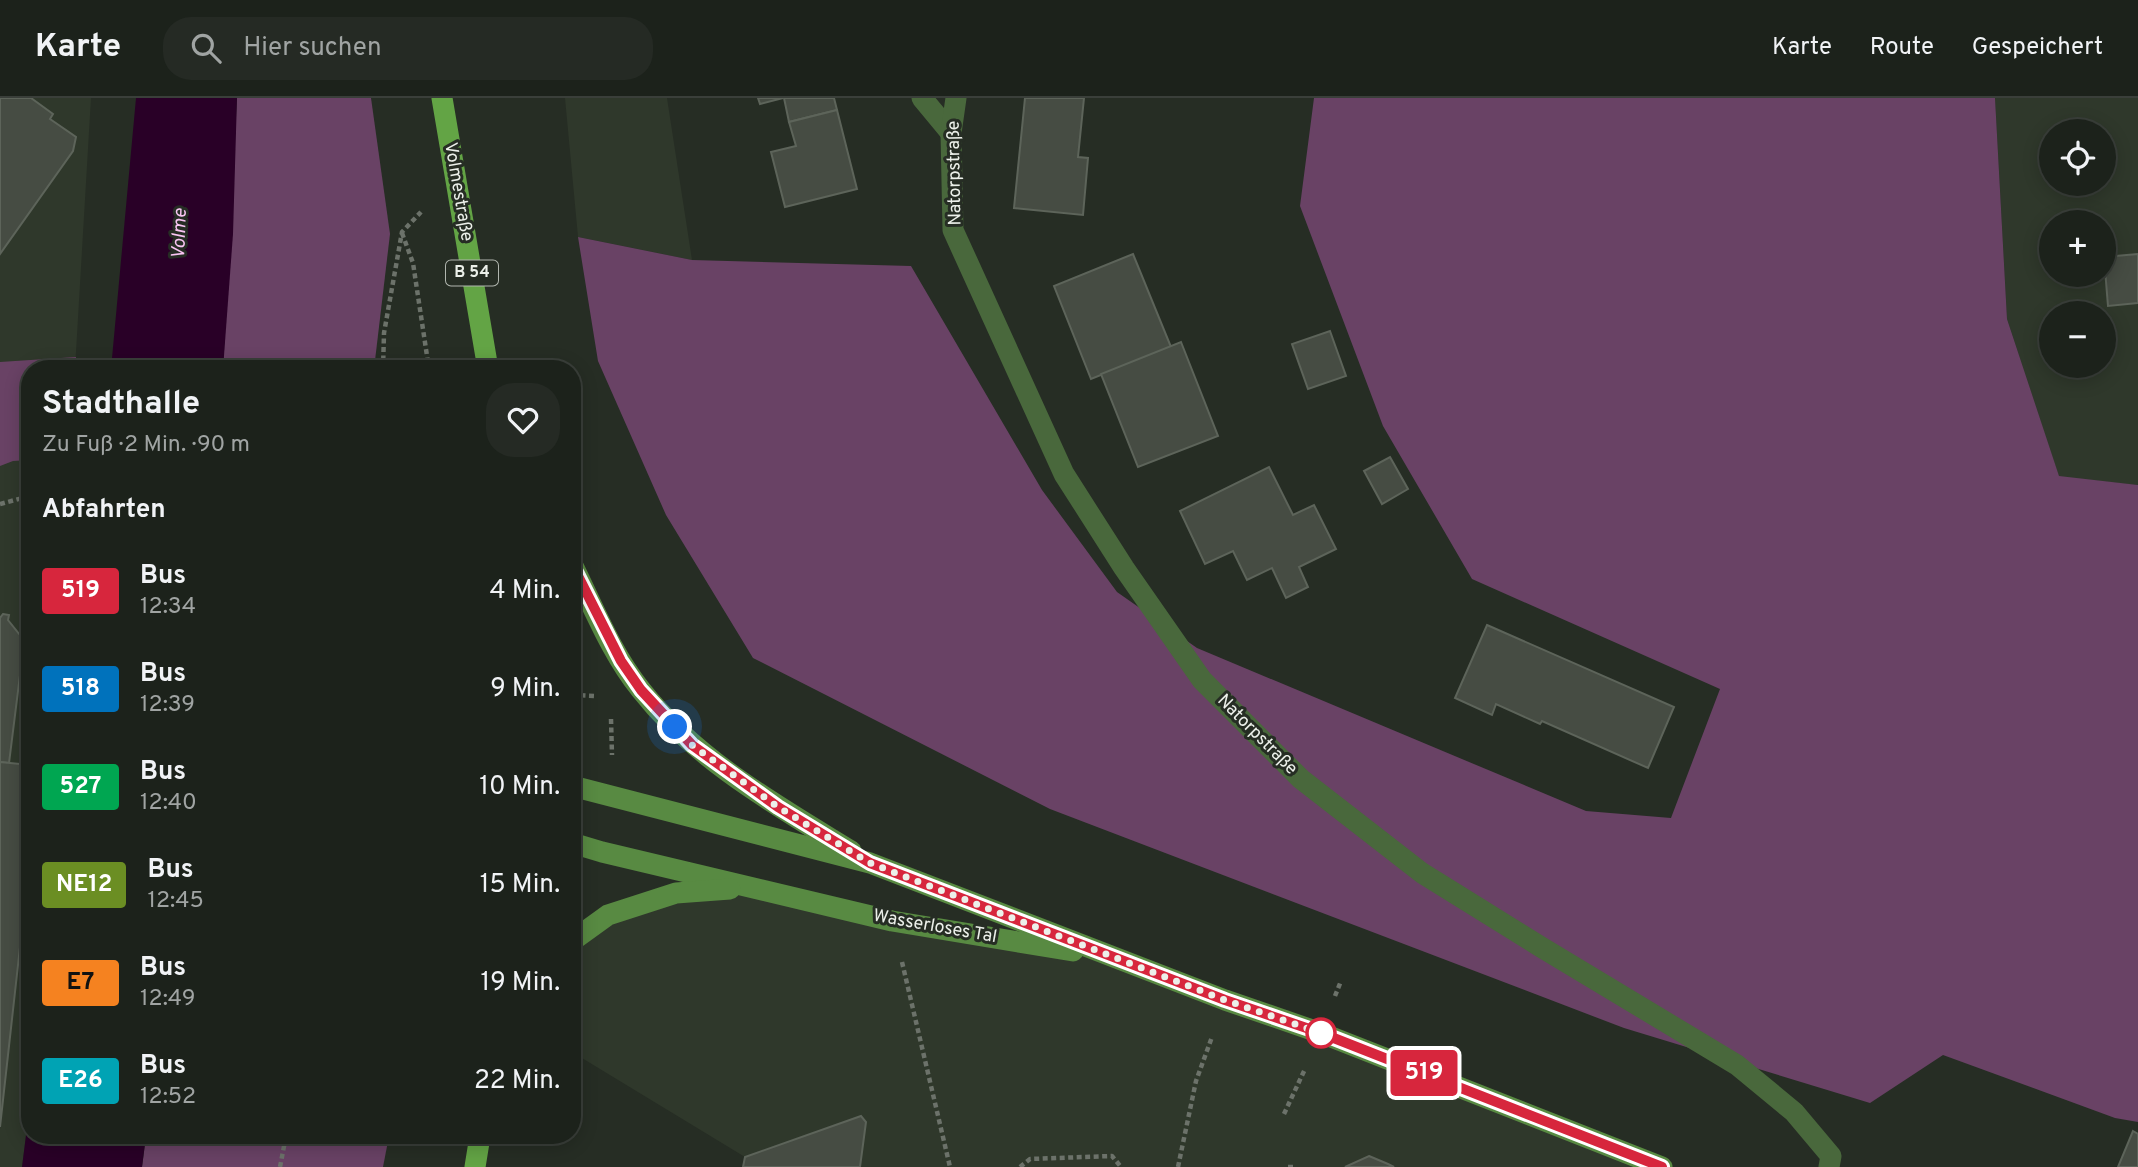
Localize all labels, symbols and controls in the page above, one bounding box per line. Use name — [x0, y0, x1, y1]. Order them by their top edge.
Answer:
search box — [163, 17, 653, 80]
text: Karte — [35, 27, 121, 69]
icon: search — [187, 29, 225, 67]
text: Hier suchen — [243, 32, 382, 65]
text: Karte — [1772, 33, 1832, 63]
text: Route — [1870, 33, 1934, 63]
text: Gespeichert — [1972, 33, 2103, 63]
map controls — [2039, 119, 2116, 378]
button: locate — [2039, 119, 2116, 196]
street label: Natorpstraße — [943, 120, 967, 226]
street label: Volmestraße — [438, 141, 478, 243]
water label: Volme — [167, 208, 193, 260]
button: + — [2039, 210, 2116, 287]
road number: B 54 — [446, 260, 498, 286]
button: − — [2039, 301, 2116, 378]
button: heart — [486, 383, 560, 457]
text: Stadthalle — [42, 384, 200, 426]
text: Zu Fuß · 2 Min. · 90 m — [42, 431, 250, 460]
text: Abfahrten — [42, 494, 166, 527]
text: Bus — [140, 560, 186, 593]
text: 4 Min. — [490, 575, 560, 608]
text: 519 — [61, 576, 100, 606]
text: 12:34 — [140, 593, 196, 622]
text: Bus — [140, 658, 186, 691]
text: 9 Min. — [490, 673, 560, 706]
text: 518 — [61, 674, 100, 704]
street label: Natorpstraße — [1212, 690, 1302, 780]
text: 12:39 — [140, 691, 195, 720]
your location — [657, 709, 692, 744]
text: Bus — [140, 756, 186, 789]
text: 10 Min. — [479, 771, 560, 804]
text: 527 — [60, 772, 102, 802]
text: 12:40 — [140, 789, 197, 818]
text: Bus — [147, 854, 194, 887]
text: 15 Min. — [480, 869, 560, 902]
text: NE12 — [56, 870, 112, 900]
text: 12:45 — [147, 887, 204, 916]
street label: Wasserloses Tal — [871, 905, 999, 949]
text: Bus — [140, 952, 186, 985]
text: 19 Min. — [480, 967, 560, 1000]
text: E7 — [67, 968, 94, 998]
text: 12:49 — [140, 985, 196, 1014]
unlabelled marker — [1306, 1018, 1336, 1048]
text: Bus — [140, 1050, 186, 1083]
line badge: 519 — [1384, 1050, 1464, 1096]
text: 519 — [1404, 1058, 1444, 1088]
text: 22 Min. — [474, 1065, 560, 1098]
text: E26 — [58, 1066, 103, 1096]
text: 12:52 — [140, 1083, 196, 1112]

